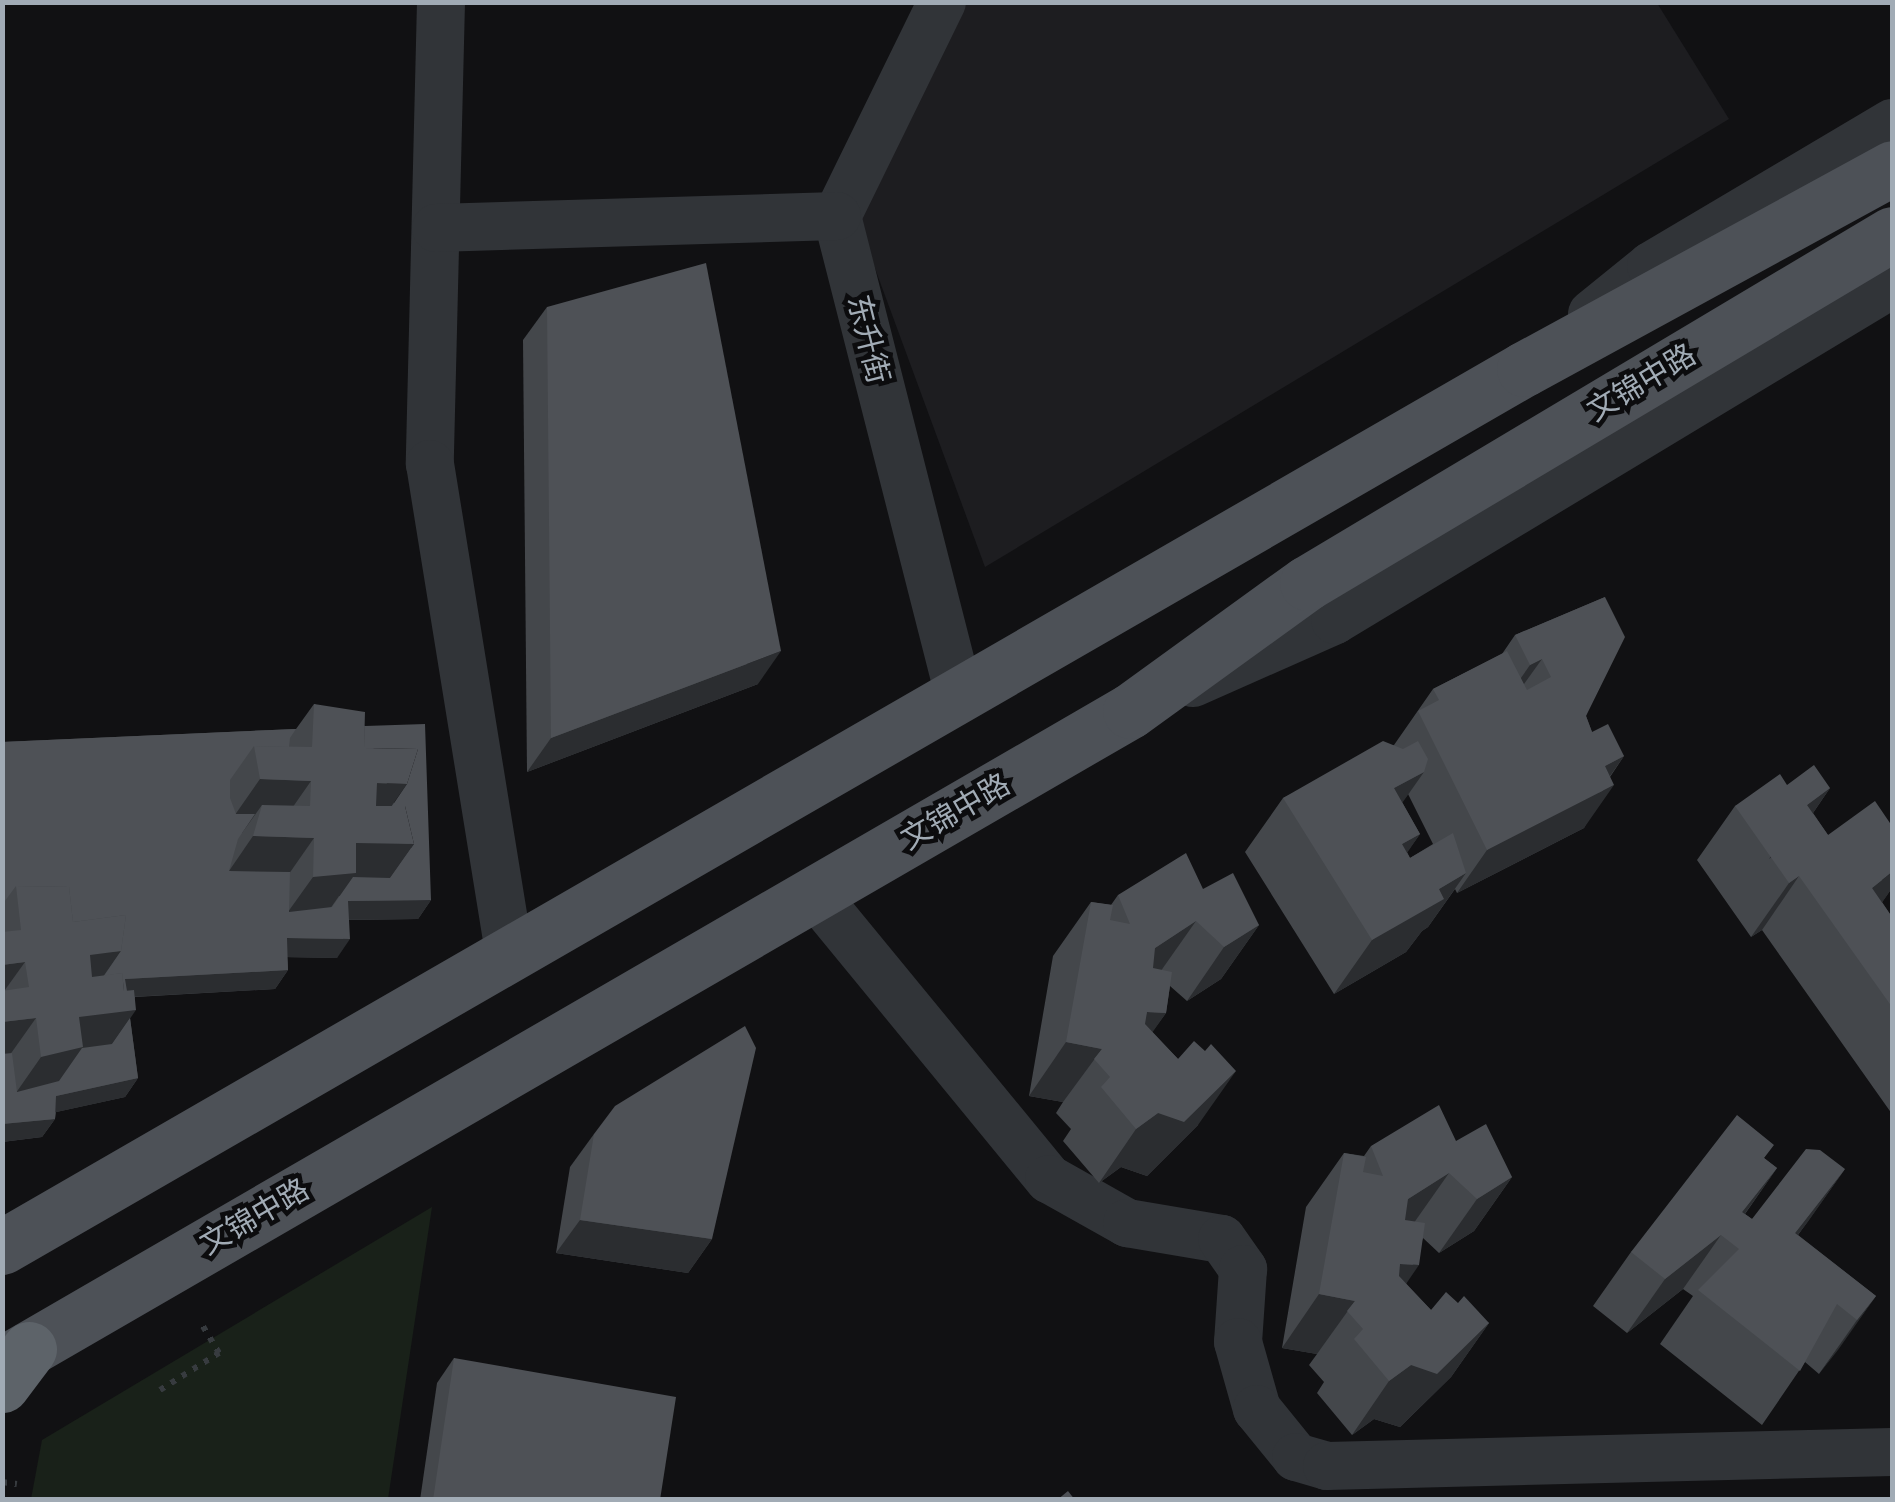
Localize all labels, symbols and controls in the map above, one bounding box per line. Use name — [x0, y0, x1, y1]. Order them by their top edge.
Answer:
street label: 东升街 — [841, 291, 897, 387]
street label: 文锦中路 — [1580, 336, 1702, 428]
street label: 文锦中路 — [894, 765, 1016, 857]
street label: 文锦中路 — [193, 1170, 315, 1262]

